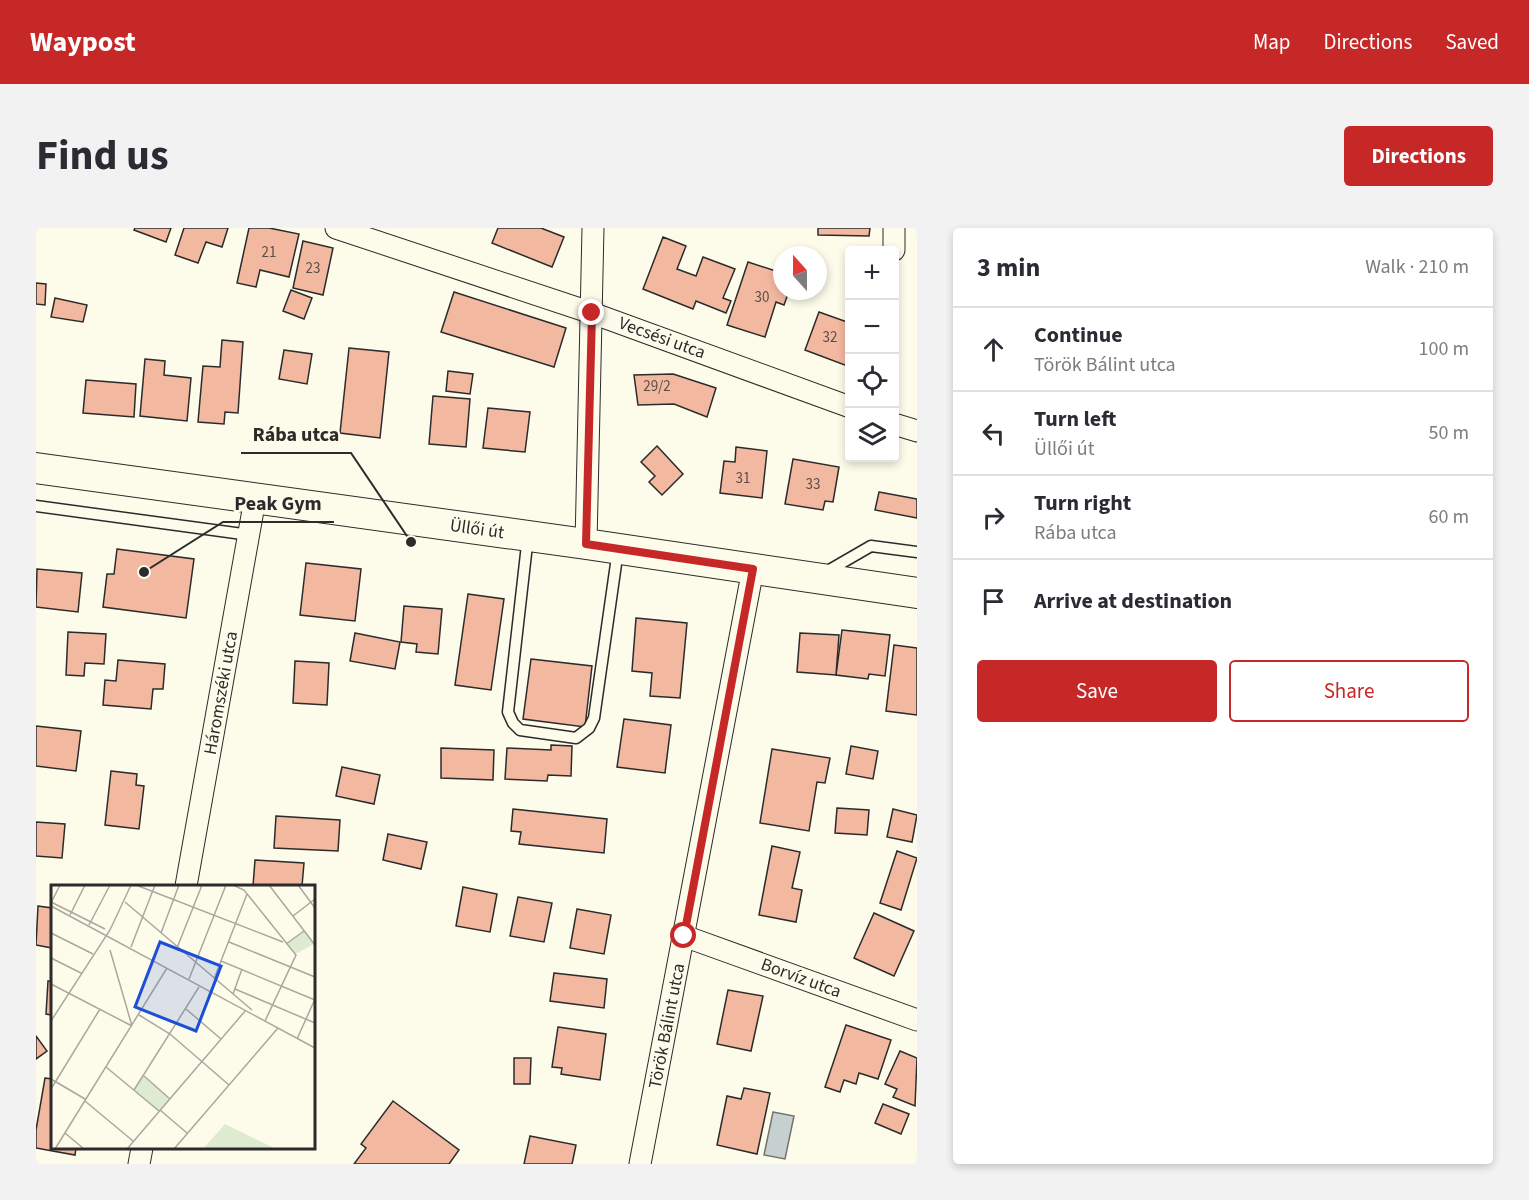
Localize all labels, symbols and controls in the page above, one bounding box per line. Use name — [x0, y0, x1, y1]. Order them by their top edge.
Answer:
text: Waypost — [30, 22, 136, 62]
text: Map — [1253, 27, 1291, 57]
text: Directions — [1324, 27, 1412, 57]
text: Saved — [1445, 27, 1499, 57]
text: Find us — [36, 126, 169, 186]
button: Directions — [1344, 126, 1493, 186]
house number: 21 — [262, 242, 276, 263]
north arrow — [773, 246, 827, 300]
map controls — [845, 246, 899, 462]
button: + — [845, 246, 899, 300]
text: 3 min — [977, 249, 1040, 286]
text: Walk · 210 m — [1365, 253, 1469, 281]
house number: 23 — [306, 258, 320, 279]
house number: 30 — [755, 287, 769, 308]
route end — [578, 299, 604, 325]
button: − — [845, 300, 899, 354]
street label: Vecsési utca — [615, 311, 709, 365]
text: Continue — [1034, 319, 1123, 351]
house number: 32 — [823, 327, 837, 348]
icon: ahead — [977, 333, 1010, 366]
text: 100 m — [1419, 335, 1469, 363]
text: Török Bálint utca — [1034, 351, 1176, 379]
button: locate — [845, 354, 899, 408]
house number: 29/2 — [643, 376, 671, 397]
text: Turn left — [1034, 403, 1116, 435]
button: layers — [845, 408, 899, 462]
callout: Rába utca — [241, 415, 351, 453]
icon: left — [977, 417, 1010, 450]
text: 50 m — [1429, 419, 1469, 447]
text: Rába utca — [253, 421, 339, 449]
text: Üllői út — [1034, 435, 1095, 463]
house number: 31 — [736, 468, 750, 489]
house number: 33 — [806, 474, 820, 495]
callout: Peak Gym — [223, 484, 334, 522]
text: Turn right — [1034, 487, 1131, 519]
text: Peak Gym — [234, 490, 322, 518]
icon: right — [977, 501, 1010, 534]
text: 60 m — [1429, 503, 1469, 531]
street label: Üllői út — [448, 513, 506, 545]
text: Rába utca — [1034, 519, 1117, 547]
icon: arrive — [977, 585, 1010, 618]
text: Arrive at destination — [1034, 585, 1232, 617]
street label: Háromszéki utca — [198, 629, 244, 757]
button: Save — [977, 660, 1217, 722]
button: Share — [1229, 660, 1469, 722]
inset map — [51, 885, 315, 1149]
route start — [670, 922, 696, 948]
street label: Borvíz utca — [757, 952, 845, 1004]
street label: Török Bálint utca — [643, 961, 691, 1091]

